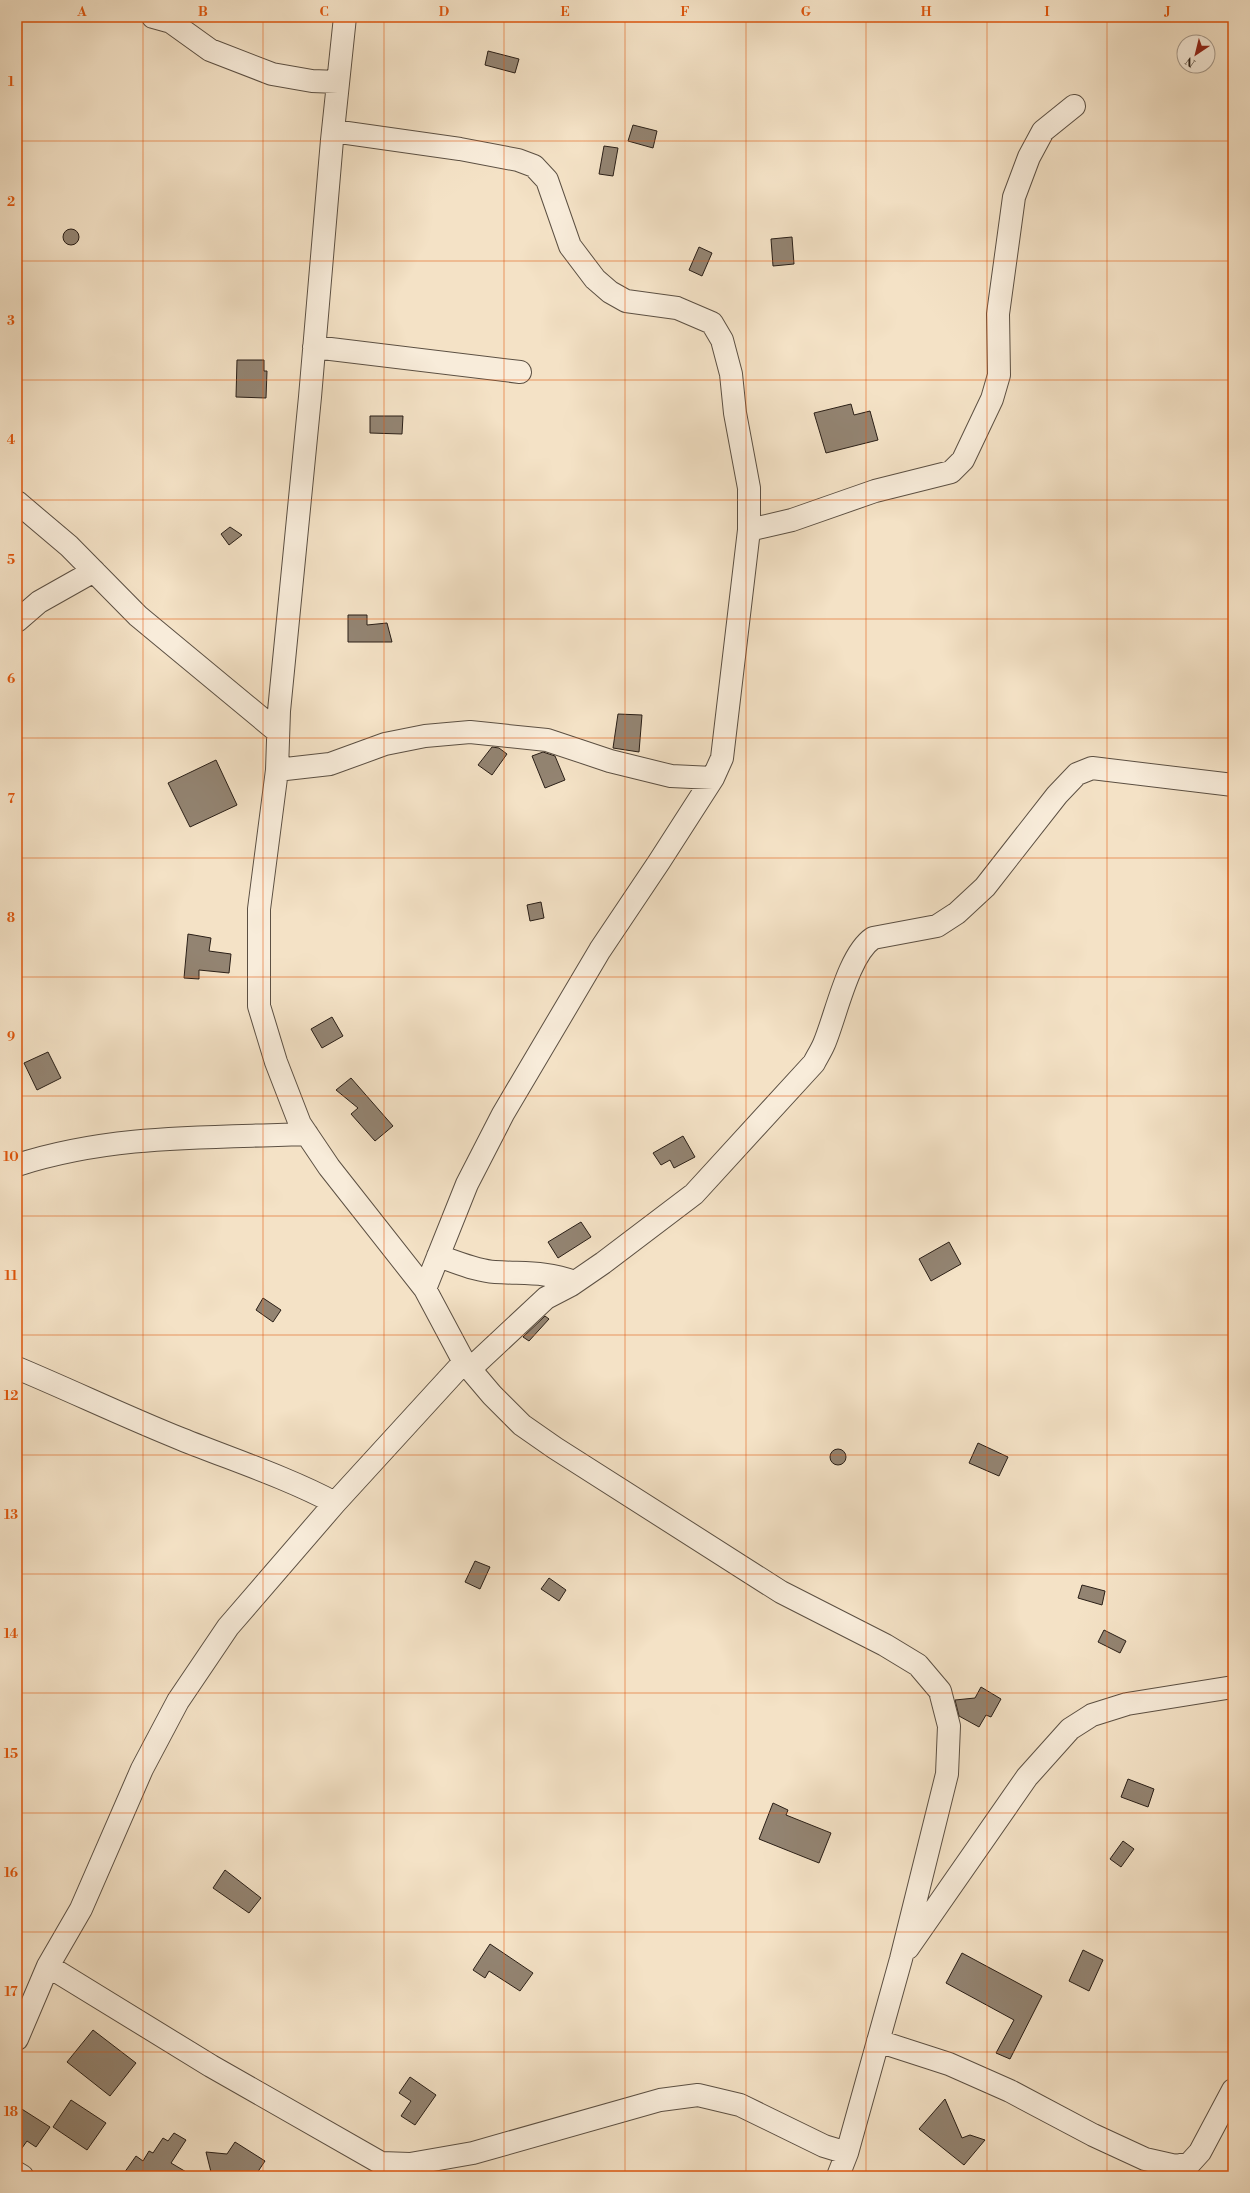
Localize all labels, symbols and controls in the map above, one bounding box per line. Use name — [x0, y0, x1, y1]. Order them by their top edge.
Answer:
text: A — [76, 4, 87, 20]
text: B — [198, 4, 208, 20]
text: C — [319, 4, 329, 20]
text: D — [439, 4, 449, 20]
text: E — [560, 4, 570, 20]
text: F — [680, 4, 690, 20]
text: G — [801, 4, 812, 20]
text: H — [921, 4, 932, 20]
text: I — [1044, 4, 1050, 20]
text: J — [1163, 4, 1171, 20]
north arrow — [1176, 34, 1216, 74]
text: N — [1183, 53, 1198, 70]
text: 1 — [8, 74, 15, 90]
text: 2 — [7, 194, 15, 210]
text: 3 — [7, 313, 15, 329]
text: 4 — [7, 432, 16, 448]
text: 5 — [7, 552, 15, 568]
text: 6 — [7, 671, 15, 687]
text: 7 — [7, 791, 15, 807]
text: 8 — [7, 910, 15, 926]
text: 9 — [7, 1029, 15, 1045]
text: 10 — [3, 1149, 19, 1165]
text: 11 — [5, 1268, 18, 1284]
text: 12 — [4, 1388, 18, 1404]
text: 13 — [4, 1507, 18, 1523]
text: 14 — [4, 1626, 18, 1642]
text: 15 — [4, 1746, 18, 1762]
text: 16 — [4, 1865, 18, 1881]
text: 17 — [4, 1984, 18, 2000]
text: 18 — [4, 2104, 18, 2120]

